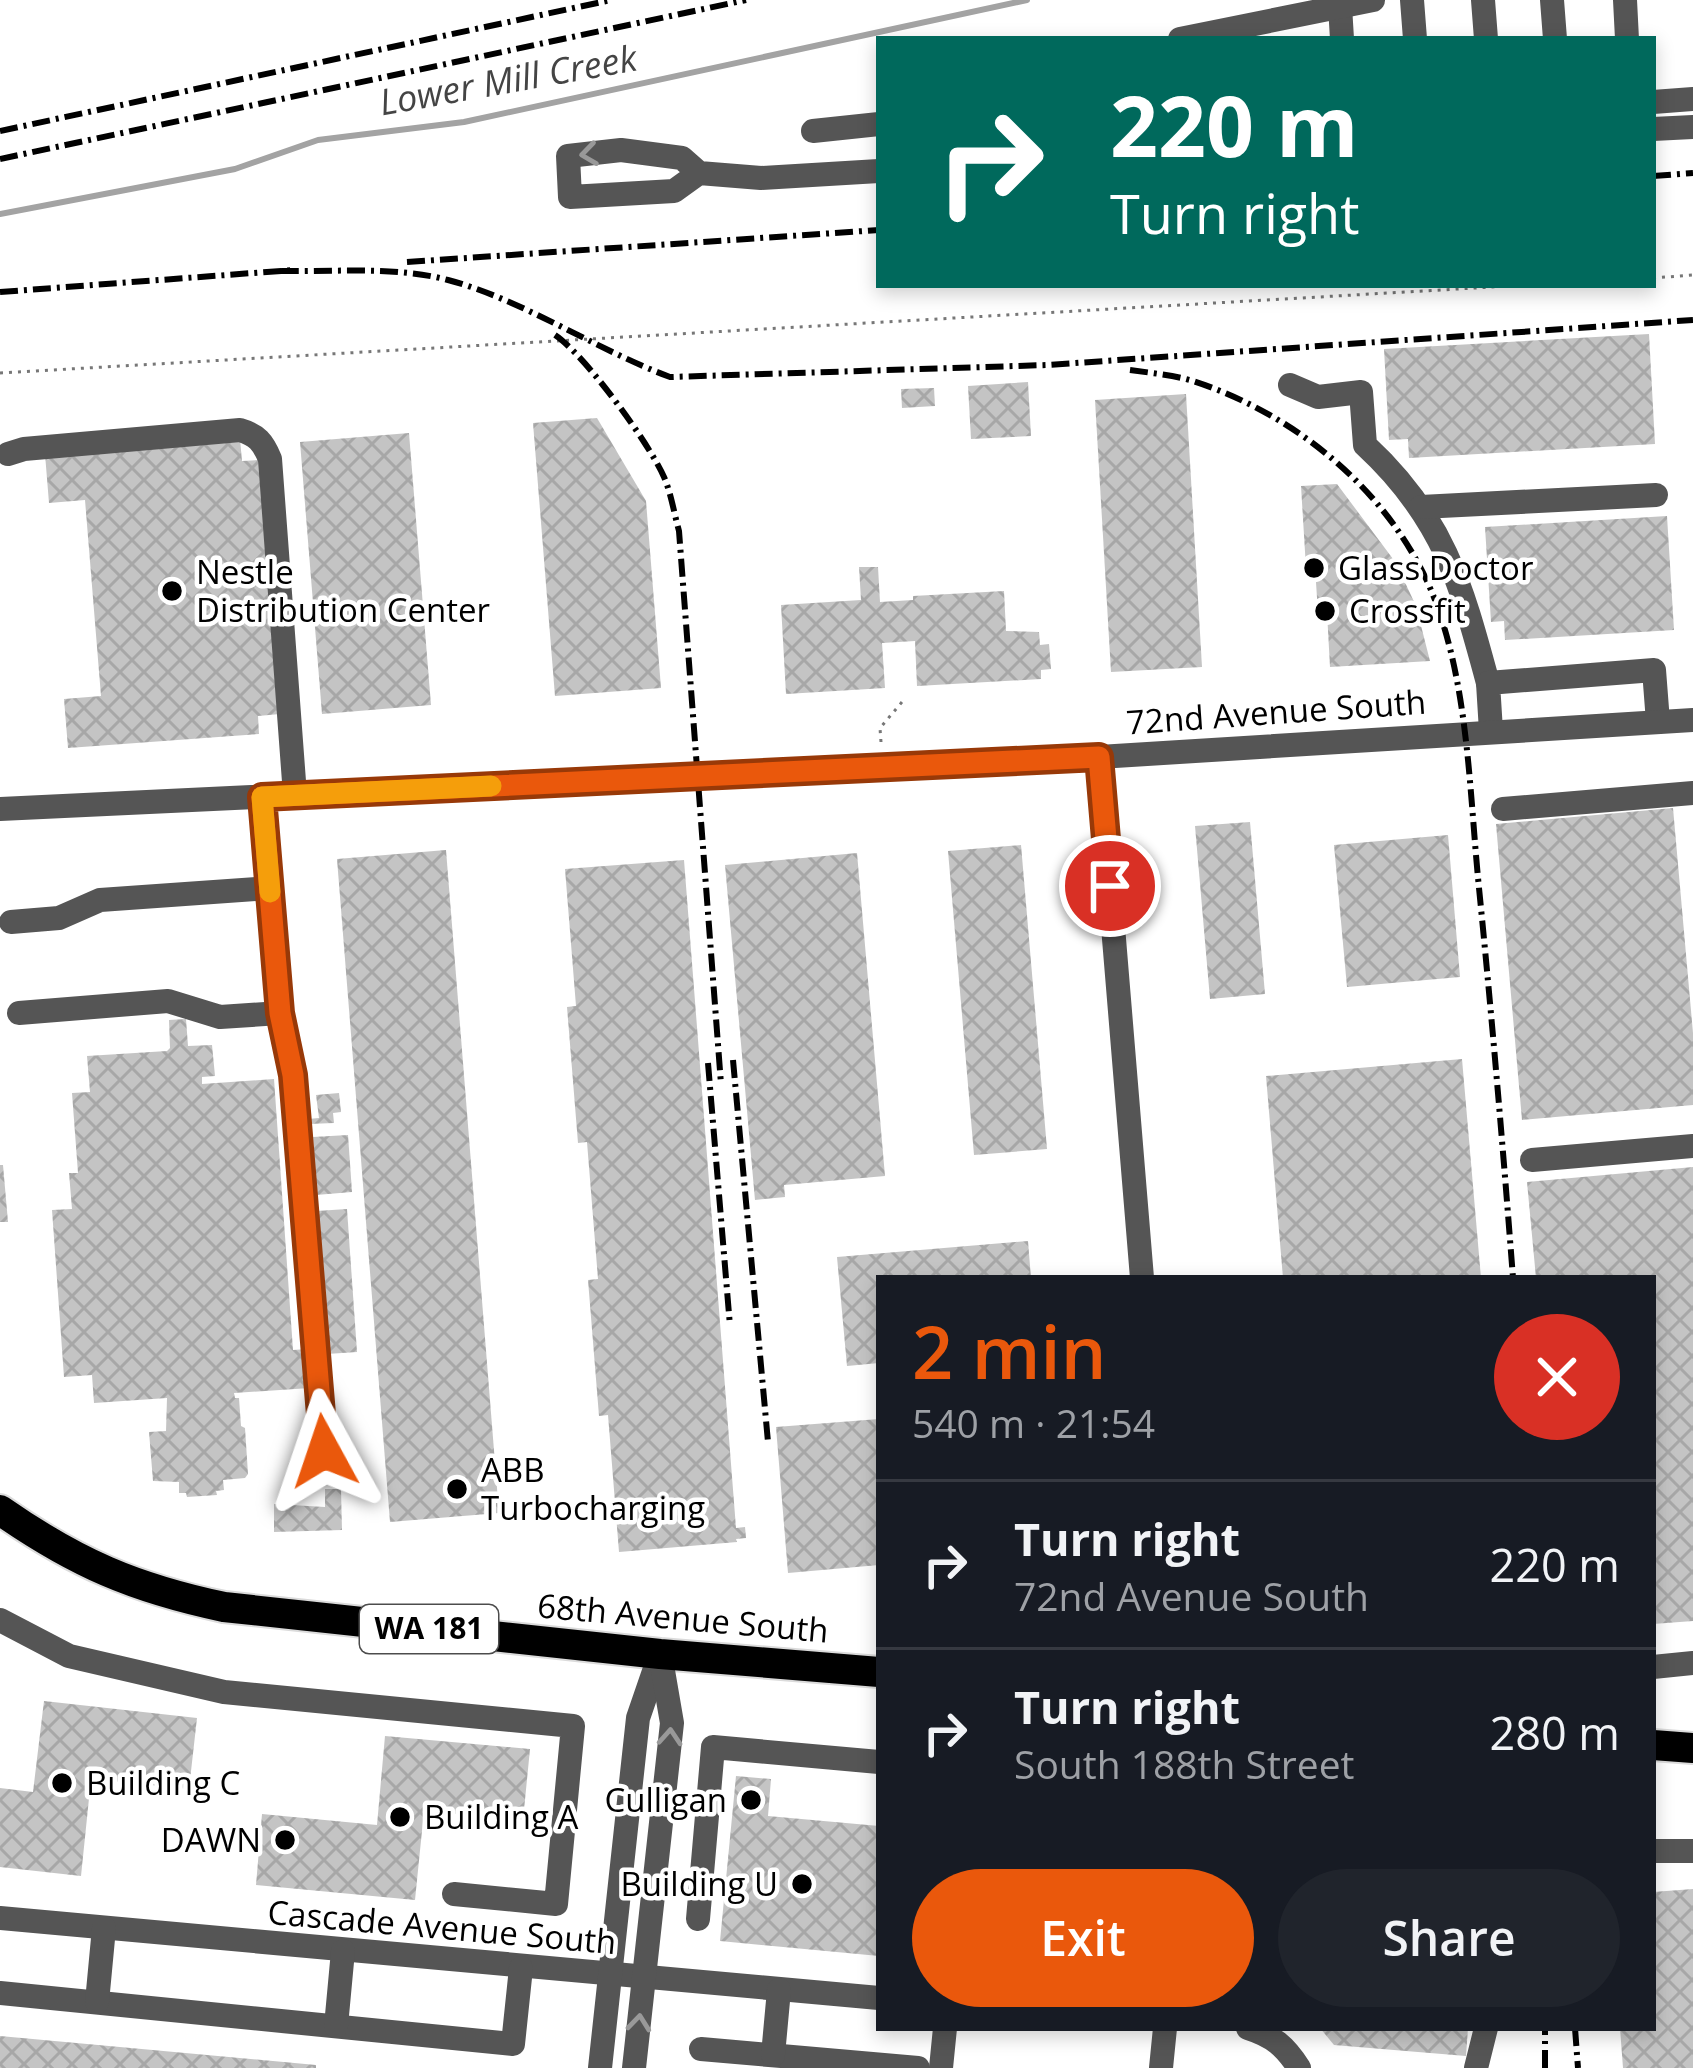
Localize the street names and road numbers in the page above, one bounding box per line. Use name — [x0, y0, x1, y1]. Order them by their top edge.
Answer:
street label: 72nd Avenue South — [1125, 679, 1427, 744]
street label: 68th Avenue South — [536, 1582, 830, 1653]
road number: WA 181 — [360, 1605, 498, 1653]
street label: Cascade Avenue South — [266, 1889, 618, 1964]

